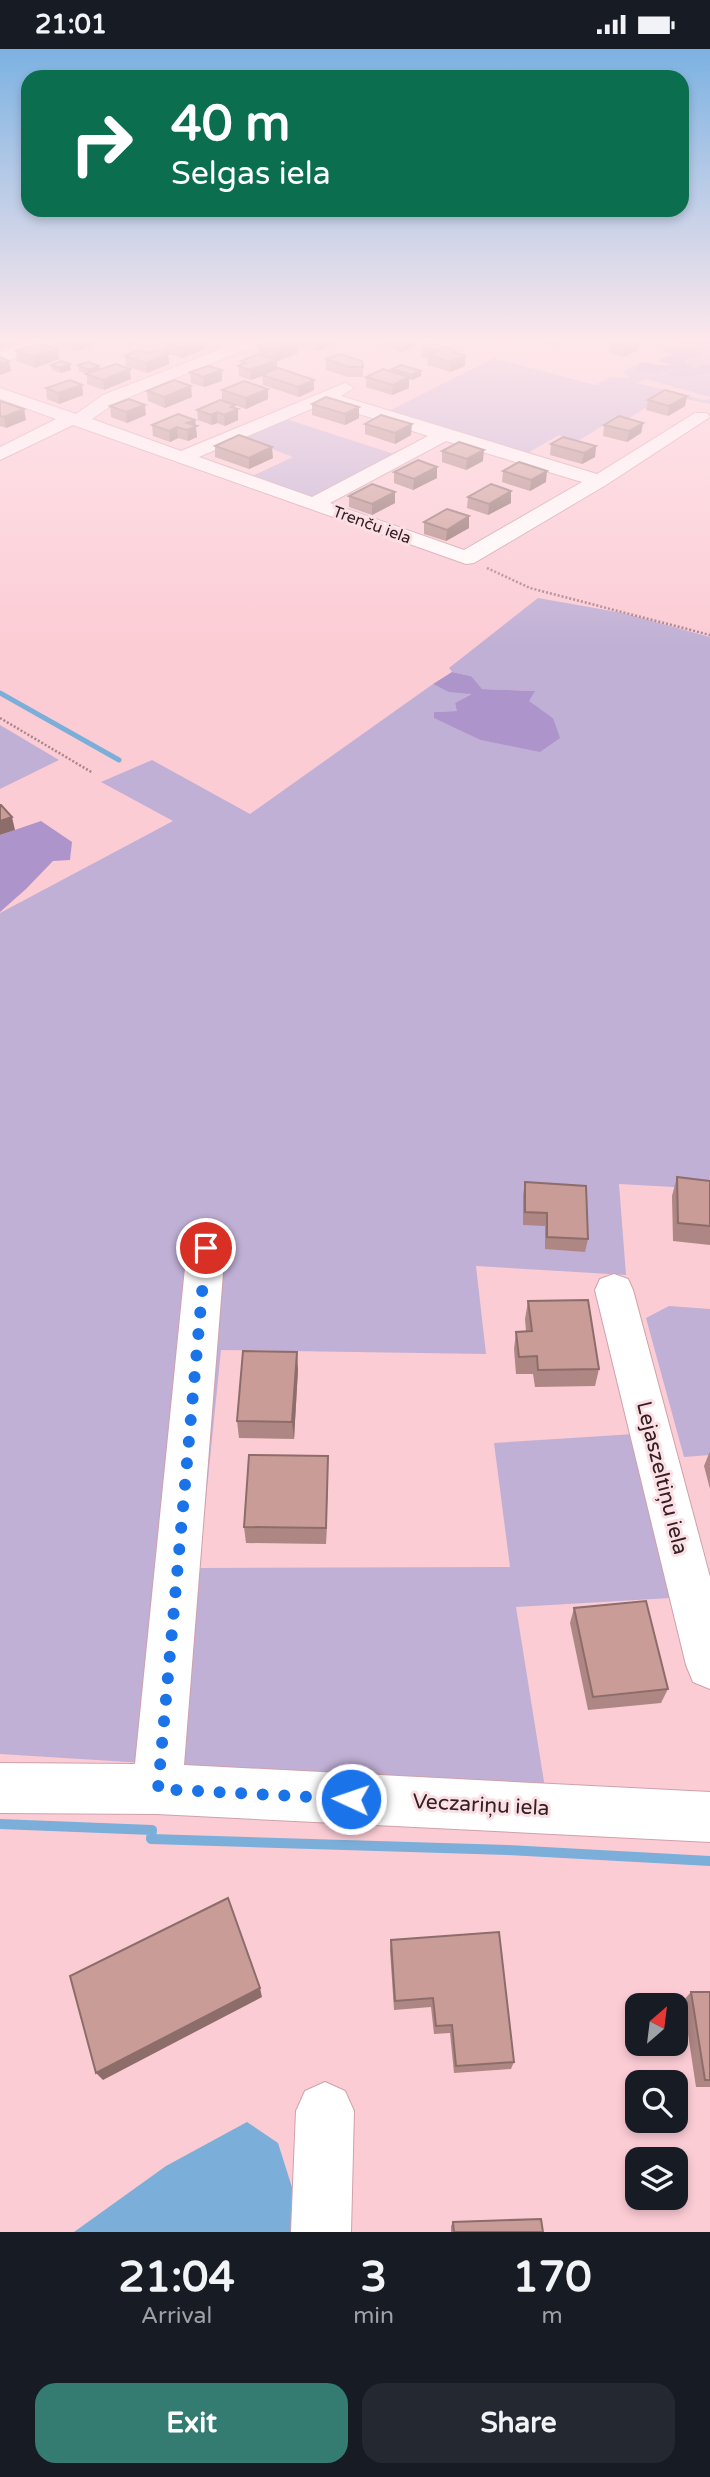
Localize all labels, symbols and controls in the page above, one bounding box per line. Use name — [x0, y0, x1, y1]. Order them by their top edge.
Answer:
text: 21:01 — [35, 9, 107, 40]
text: 40 m — [171, 95, 290, 154]
icon: right — [56, 98, 147, 189]
text: Selgas iela — [171, 155, 331, 193]
street label: Trenču iela — [330, 502, 414, 548]
pin — [176, 1218, 236, 1278]
icon: arrive — [187, 1229, 225, 1267]
street label: Lejaszeltiņu iela — [631, 1399, 693, 1557]
position arrow — [314, 1762, 388, 1836]
street label: Veczariņu iela — [412, 1789, 550, 1821]
north arrow — [625, 1993, 688, 2056]
map controls — [625, 1993, 688, 2210]
button: search — [625, 2070, 688, 2133]
button: layers — [625, 2147, 688, 2210]
text: 21:04 — [118, 2252, 235, 2303]
text: 3 — [360, 2252, 387, 2303]
text: 170 — [512, 2252, 592, 2303]
text: Arrival — [141, 2302, 212, 2330]
text: min — [353, 2302, 394, 2330]
text: m — [541, 2302, 563, 2330]
button: Exit — [35, 2383, 348, 2463]
button: Share — [362, 2383, 675, 2463]

